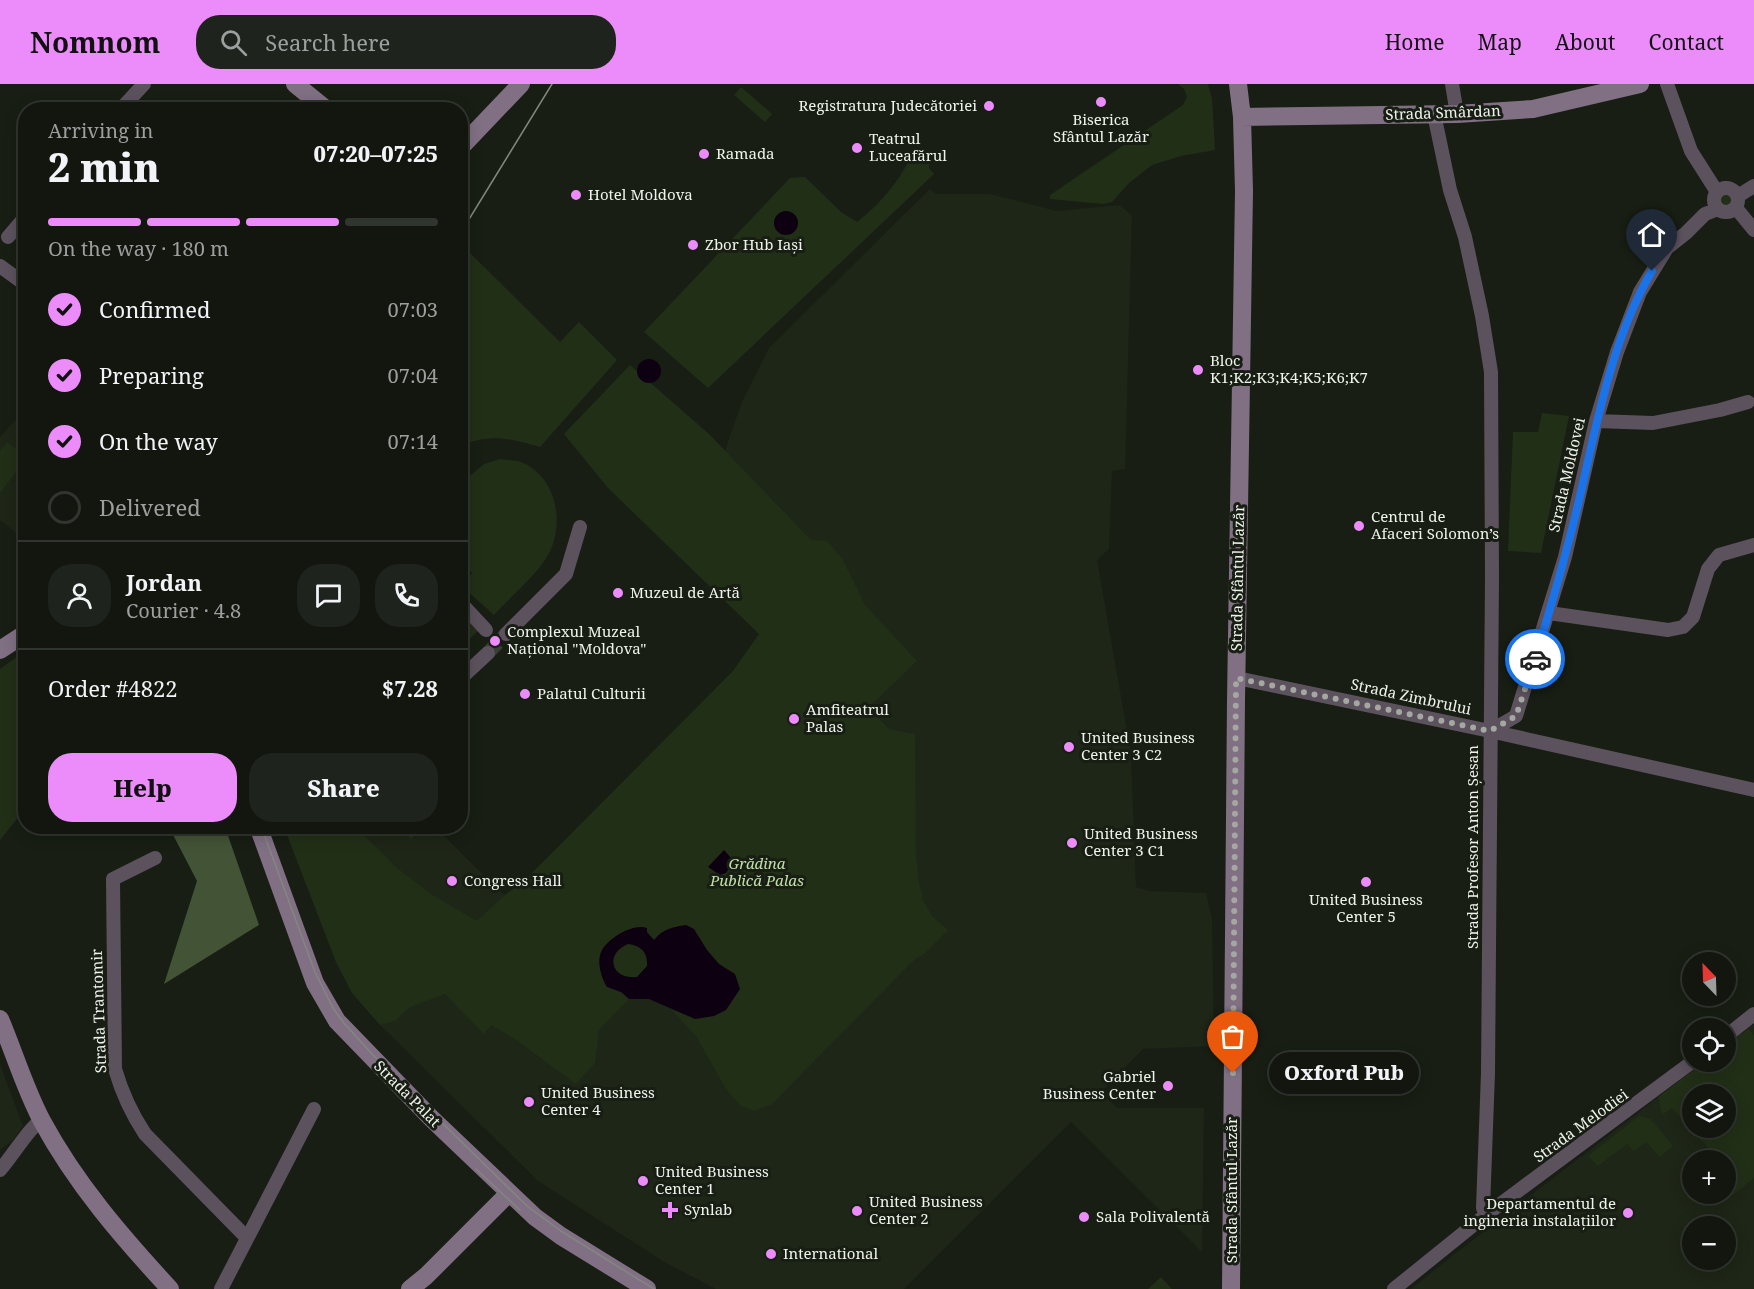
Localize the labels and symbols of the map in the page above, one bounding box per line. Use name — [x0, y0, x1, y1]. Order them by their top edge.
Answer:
place label: Registratura Judecătoriei — [799, 95, 977, 115]
marker: Biserica Sfântul Lazăr — [1094, 95, 1108, 109]
marker: Registratura Judecătoriei — [982, 99, 996, 113]
street label: Strada Smârdan — [1385, 100, 1501, 124]
place label: Biserica Sfântul Lazăr — [1053, 109, 1149, 146]
place label: Teatrul Luceafărul — [869, 128, 947, 165]
marker: Teatrul Luceafărul — [850, 141, 864, 155]
place label: Ramada — [716, 143, 775, 163]
marker: Ramada — [697, 147, 711, 161]
place label: Hotel Moldova — [588, 184, 693, 204]
marker: Hotel Moldova — [569, 188, 583, 202]
pin — [1626, 209, 1677, 271]
place label: Zbor Hub Iași — [705, 234, 803, 254]
marker: Zbor Hub Iași — [686, 238, 700, 252]
place label: Bloc K1;K2;K3;K4;K5;K6;K7 — [1210, 350, 1368, 387]
marker: Bloc K1;K2;K3;K4;K5;K6;K7 — [1191, 363, 1205, 377]
street label: Strada Moldovei — [1543, 415, 1589, 534]
street label: Strada Sfântul Lazăr — [1226, 505, 1248, 651]
place label: Centrul de Afaceri Solomon’s — [1371, 506, 1499, 543]
marker: Centrul de Afaceri Solomon’s — [1352, 519, 1366, 533]
place label: Muzeul de Artă — [630, 582, 740, 602]
marker: Muzeul de Artă — [611, 586, 625, 600]
place label: Complexul Muzeal Național "Moldova" — [507, 621, 646, 658]
courier — [1505, 629, 1565, 689]
marker: Complexul Muzeal Național "Moldova" — [488, 634, 502, 648]
street label: Strada Zimbrului — [1349, 673, 1474, 719]
place label: Palatul Culturii — [537, 683, 646, 703]
marker: Palatul Culturii — [518, 687, 532, 701]
place label: Amfiteatrul Palas — [806, 699, 889, 736]
marker: Amfiteatrul Palas — [787, 712, 801, 726]
place label: United Business Center 3 C2 — [1081, 727, 1195, 764]
marker: United Business Center 3 C2 — [1062, 740, 1076, 754]
street label: Strada Profesor Anton Șesan — [1462, 745, 1482, 949]
place label: United Business Center 3 C1 — [1084, 823, 1198, 860]
marker: United Business Center 3 C1 — [1065, 836, 1079, 850]
park label: Grădina Publică Palas — [709, 853, 804, 890]
place label: Congress Hall — [464, 870, 562, 890]
marker: Congress Hall — [445, 874, 459, 888]
marker: United Business Center 5 — [1359, 875, 1373, 889]
place label: United Business Center 5 — [1309, 889, 1423, 926]
street label: Strada Trantomir — [86, 949, 110, 1073]
north arrow — [1682, 952, 1736, 1006]
pin — [1207, 1011, 1258, 1073]
callout: Oxford Pub — [1269, 1052, 1419, 1094]
street label: Strada Palat — [370, 1056, 445, 1131]
place label: Gabriel Business Center — [1043, 1066, 1156, 1103]
marker: Gabriel Business Center — [1161, 1079, 1175, 1093]
place label: United Business Center 4 — [541, 1082, 655, 1119]
street label: Strada Melodiei — [1529, 1084, 1632, 1166]
marker: United Business Center 4 — [522, 1095, 536, 1109]
street label: Strada Sfântul Lazăr — [1221, 1117, 1241, 1263]
place label: United Business Center 1 — [655, 1161, 769, 1198]
marker: United Business Center 1 — [636, 1174, 650, 1188]
place label: United Business Center 2 — [869, 1191, 983, 1228]
place label: Departamentul de ingineria instalațiilor — [1463, 1193, 1616, 1230]
place label: Synlab — [684, 1199, 732, 1219]
marker: Synlab — [661, 1201, 679, 1219]
marker: United Business Center 2 — [850, 1204, 864, 1218]
place label: Sala Polivalentă — [1096, 1206, 1210, 1226]
marker: Departamentul de ingineria instalațiilor — [1621, 1206, 1635, 1220]
marker: Sala Polivalentă — [1077, 1210, 1091, 1224]
place label: International — [783, 1243, 879, 1263]
marker: International — [764, 1247, 778, 1261]

